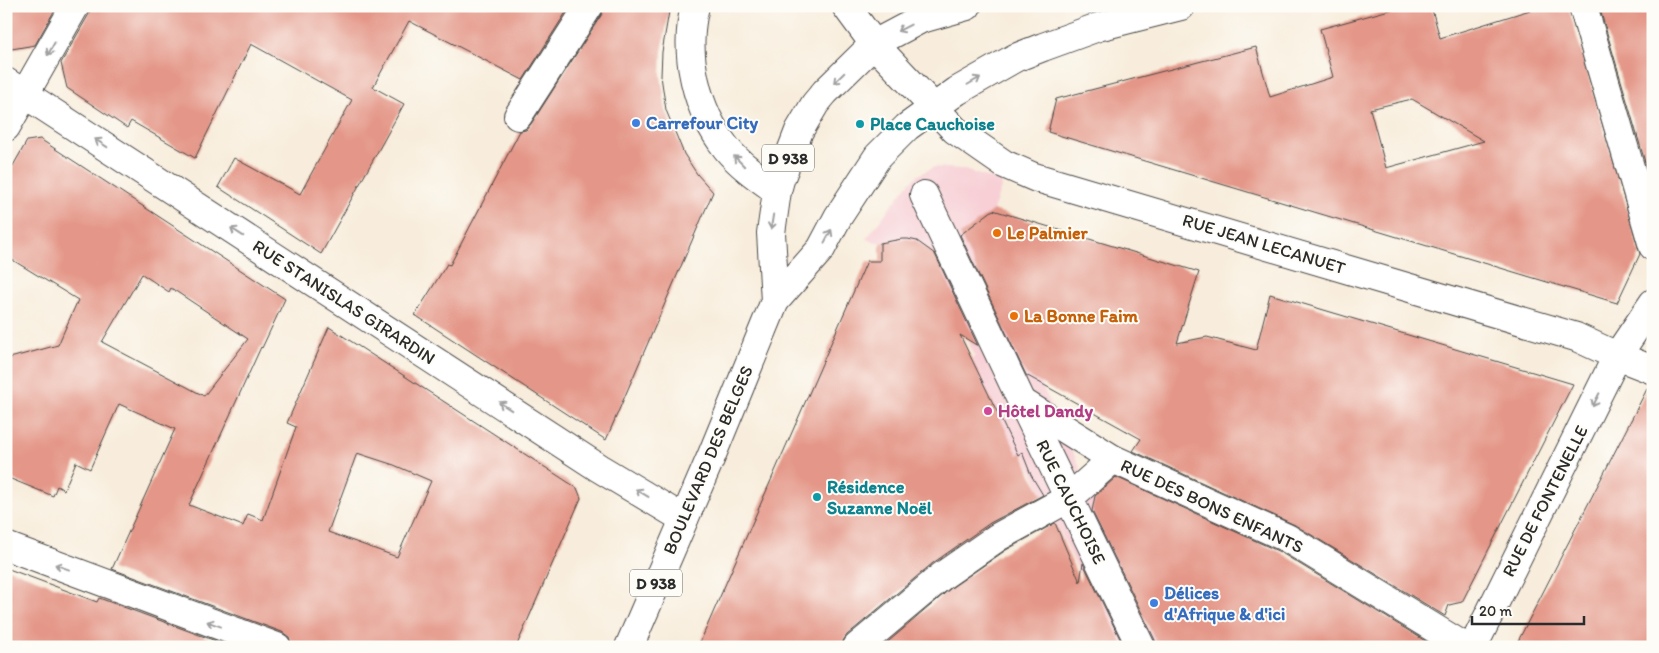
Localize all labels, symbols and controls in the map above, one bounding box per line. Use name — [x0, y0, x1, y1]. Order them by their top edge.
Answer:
one-way arrow — [897, 23, 912, 33]
one-way arrow — [46, 41, 55, 56]
one-way arrow — [833, 72, 846, 84]
one-way arrow — [967, 76, 982, 86]
place label: Carrefour City — [646, 112, 758, 134]
place label: Place Cauchoise — [870, 113, 995, 135]
marker: Carrefour City — [630, 117, 642, 129]
marker: Place Cauchoise — [854, 118, 866, 130]
one-way arrow — [94, 138, 108, 148]
road number: D 938 — [762, 144, 814, 172]
one-way arrow — [733, 155, 745, 167]
street label: RUE JEAN LECANUET — [1180, 209, 1348, 279]
one-way arrow — [767, 214, 777, 230]
place label: Le Palmier — [1007, 222, 1089, 244]
one-way arrow — [230, 226, 244, 236]
marker: Le Palmier — [991, 227, 1003, 239]
one-way arrow — [823, 230, 833, 244]
street label: RUE STANISLAS GIRARDIN — [249, 235, 439, 369]
place label: La Bonne Faim — [1024, 305, 1139, 327]
marker: La Bonne Faim — [1008, 310, 1020, 322]
street label: BOULEVARD DES BELGES — [658, 362, 758, 558]
one-way arrow — [1591, 392, 1600, 407]
place label: Hôtel Dandy — [998, 400, 1093, 422]
one-way arrow — [498, 401, 512, 411]
marker: Hôtel Dandy — [982, 405, 994, 417]
street label: RUE DE FONTENELLE — [1497, 422, 1593, 580]
street label: RUE CAUCHOISE — [1031, 436, 1111, 568]
street label: RUE DES BONS ENFANTS — [1117, 454, 1307, 558]
place label: Résidence Suzanne Noël — [827, 476, 933, 519]
one-way arrow — [635, 488, 649, 498]
marker: Résidence Suzanne Noël — [811, 491, 823, 503]
one-way arrow — [55, 562, 70, 571]
road number: D 938 — [630, 570, 682, 596]
place label: Délices d'Afrique & d'ici — [1164, 582, 1285, 625]
scale bar — [1472, 593, 1584, 625]
marker: Délices d'Afrique & d'ici — [1148, 597, 1160, 609]
text: 20 m — [1479, 602, 1513, 620]
one-way arrow — [207, 619, 223, 628]

